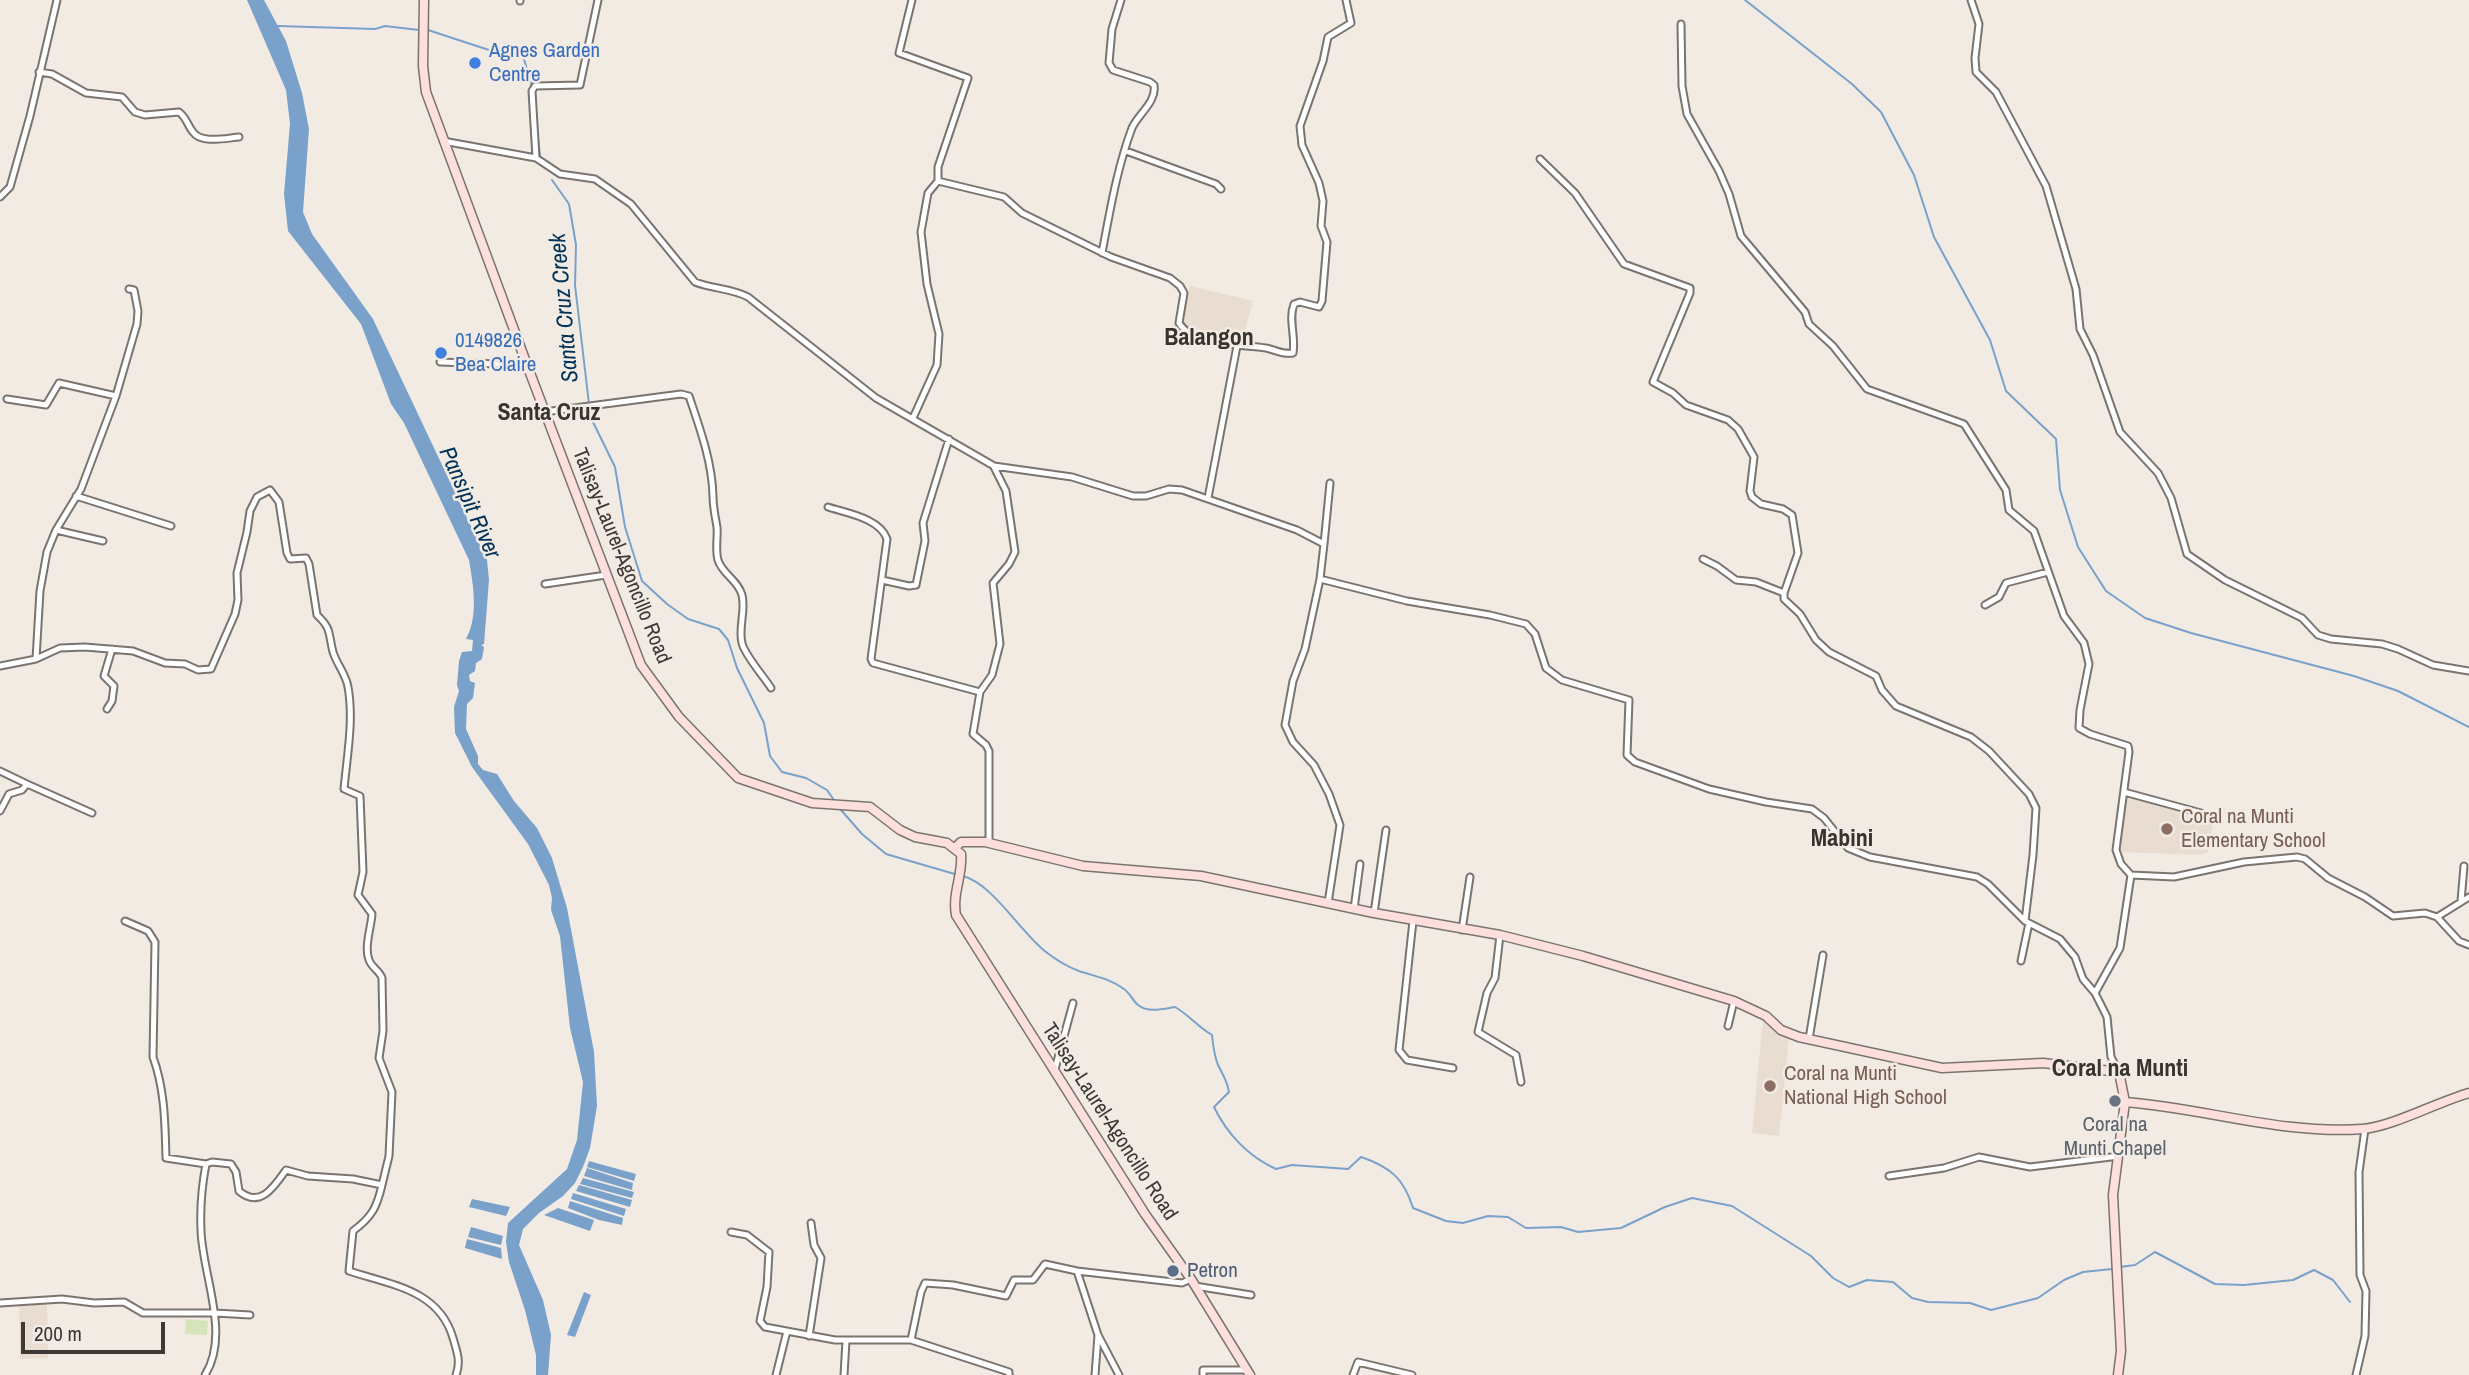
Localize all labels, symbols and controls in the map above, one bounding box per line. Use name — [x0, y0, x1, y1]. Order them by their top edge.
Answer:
place label: Agnes Garden Centre — [489, 38, 600, 88]
marker: Agnes Garden Centre — [467, 55, 483, 71]
water label: Santa Cruz Creek — [545, 232, 585, 384]
district label: Balangon — [1164, 325, 1254, 353]
place label: 0149826 Bea Claire — [455, 328, 536, 378]
marker: 0149826 Bea Claire — [433, 345, 449, 361]
district label: Santa Cruz — [498, 400, 600, 428]
water label: Pansipit River — [432, 443, 506, 563]
street label: Talisay-Laurel-Agoncillo Road — [566, 445, 676, 667]
place label: Coral na Munti Elementary School — [2181, 804, 2326, 854]
marker: Coral na Munti Elementary School — [2159, 821, 2175, 837]
district label: Mabini — [1811, 826, 1873, 854]
street label: Talisay-Laurel-Agoncillo Road — [1036, 1019, 1182, 1225]
district label: Coral na Munti — [2052, 1056, 2188, 1084]
place label: Coral na Munti National High School — [1784, 1061, 1947, 1111]
marker: Coral na Munti National High School — [1762, 1078, 1778, 1094]
marker: Coral na Munti Chapel — [2107, 1093, 2123, 1109]
place label: Coral na Munti Chapel — [2064, 1112, 2166, 1162]
place label: Petron — [1187, 1258, 1238, 1284]
marker: Petron — [1165, 1263, 1181, 1279]
scale bar — [24, 1308, 168, 1352]
text: 200 m — [34, 1319, 82, 1348]

